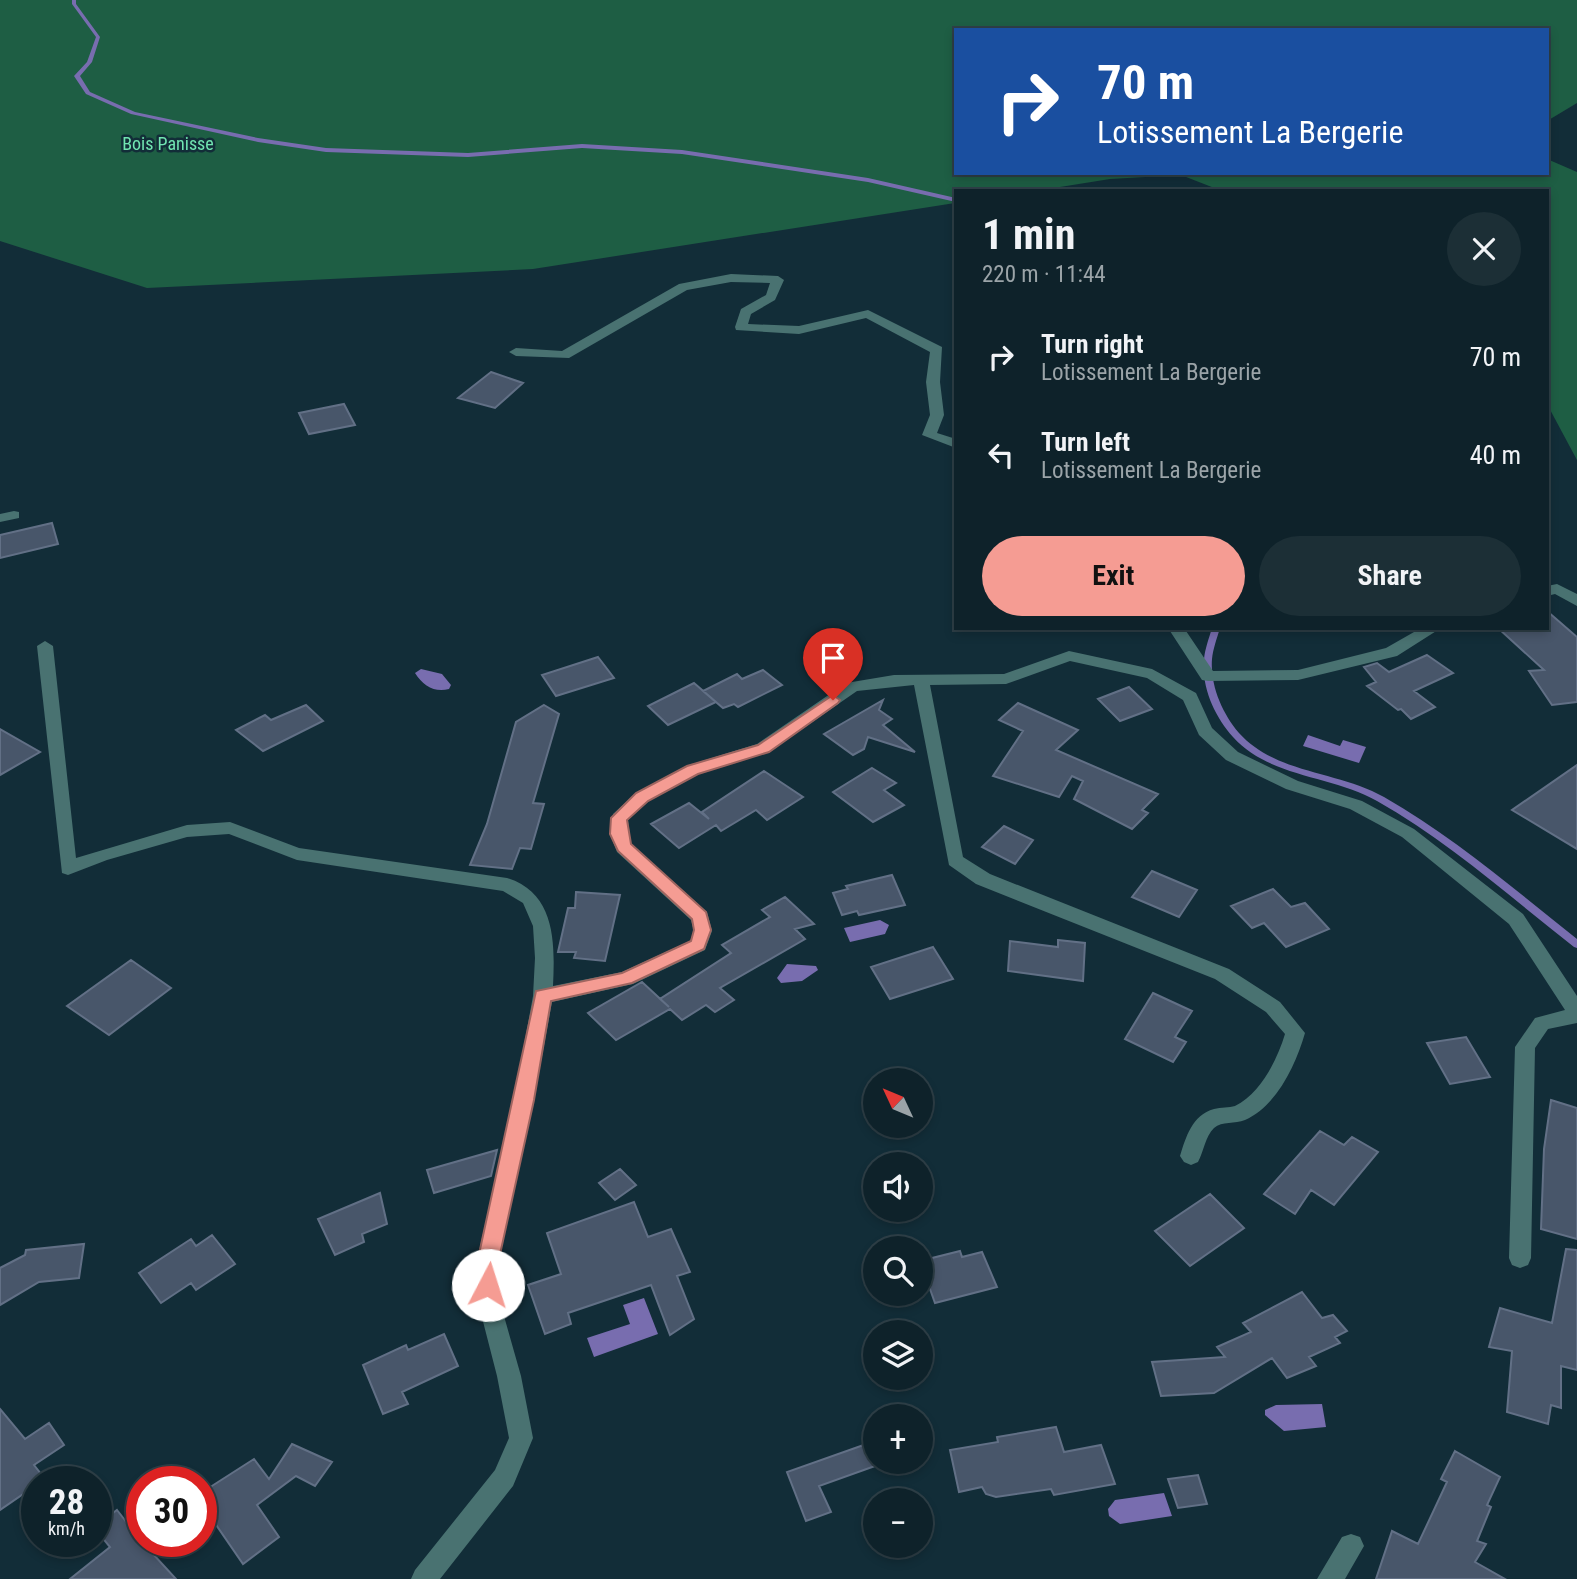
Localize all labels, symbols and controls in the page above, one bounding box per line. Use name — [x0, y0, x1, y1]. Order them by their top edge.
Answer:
text: 70 m — [1097, 54, 1194, 111]
icon: right — [982, 56, 1073, 147]
text: Lotissement La Bergerie — [1097, 113, 1403, 151]
park label: Bois Panisse — [122, 133, 214, 154]
text: 1 min — [982, 210, 1075, 259]
button: close — [1447, 212, 1521, 286]
text: 220 m · 11:44 — [982, 261, 1106, 288]
text: Turn right — [1041, 329, 1143, 359]
icon: right — [982, 338, 1020, 376]
text: 70 m — [1470, 342, 1521, 372]
text: Lotissement La Bergerie — [1041, 359, 1261, 386]
text: Turn left — [1041, 427, 1130, 457]
icon: left — [982, 436, 1020, 474]
text: 40 m — [1470, 440, 1521, 470]
text: Lotissement La Bergerie — [1041, 457, 1261, 484]
button: Exit — [982, 536, 1245, 616]
button: Share — [1259, 536, 1521, 616]
pin — [803, 628, 863, 700]
icon: arrive — [814, 639, 852, 677]
north arrow — [863, 1068, 933, 1138]
map controls — [863, 1068, 933, 1558]
button: sound — [863, 1152, 933, 1222]
button: search — [863, 1236, 933, 1306]
position arrow — [451, 1248, 525, 1322]
button: layers — [863, 1320, 933, 1390]
button: + — [863, 1404, 933, 1474]
speed limit sign: 30 — [126, 1466, 217, 1557]
text: 28 — [49, 1482, 84, 1523]
button: − — [863, 1488, 933, 1558]
text: km/h — [48, 1518, 85, 1539]

